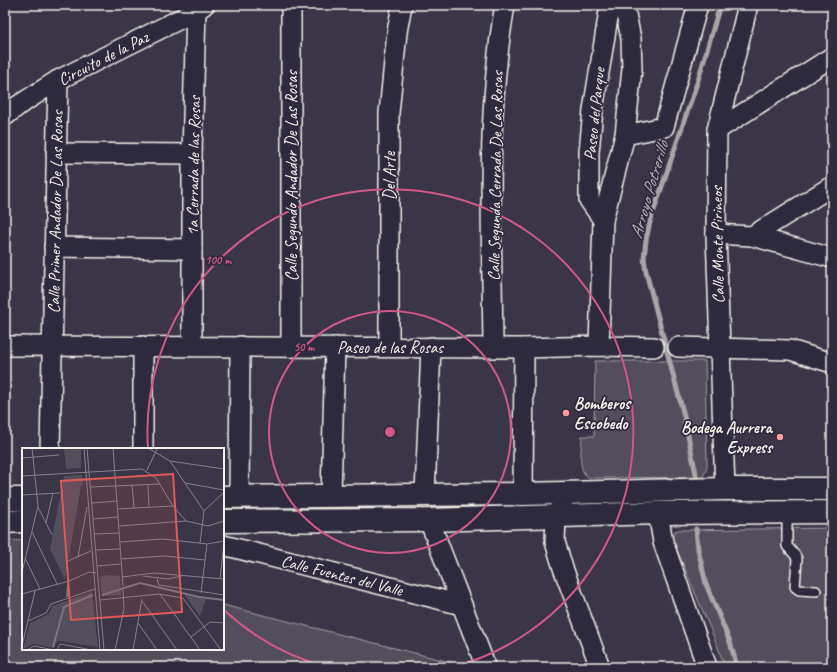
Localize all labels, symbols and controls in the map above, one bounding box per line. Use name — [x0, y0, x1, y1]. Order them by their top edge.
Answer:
street label: Circuito de la Paz — [54, 26, 153, 90]
street label: Paseo del Parque — [579, 65, 610, 162]
street label: Calle Segundo Andador De Las Rosas — [281, 69, 302, 281]
street label: Calle Segunda Cerrada De Las Rosas — [483, 69, 508, 281]
street label: 1a Cerrada de las Rosas — [182, 95, 205, 236]
street label: Calle Primer Andador De Las Rosas — [43, 108, 68, 314]
water label: Arroyo Potrerillo — [625, 136, 674, 241]
street label: Del Arte — [379, 150, 400, 200]
street label: Calle Monte Pirineos — [706, 184, 729, 304]
text: 100 m — [205, 252, 232, 268]
street label: Paseo de las Rosas — [337, 337, 445, 358]
text: 50 m — [294, 339, 315, 355]
place label: Bomberos Escobedo — [574, 393, 632, 434]
marker: Bomberos Escobedo — [561, 408, 571, 418]
place label: Bodega Aurrera Express — [681, 417, 774, 458]
centre of rings — [383, 425, 397, 439]
marker: Bodega Aurrera Express — [775, 432, 785, 442]
inset map — [22, 448, 224, 650]
street label: Calle Fuentes del Valle — [279, 550, 406, 601]

